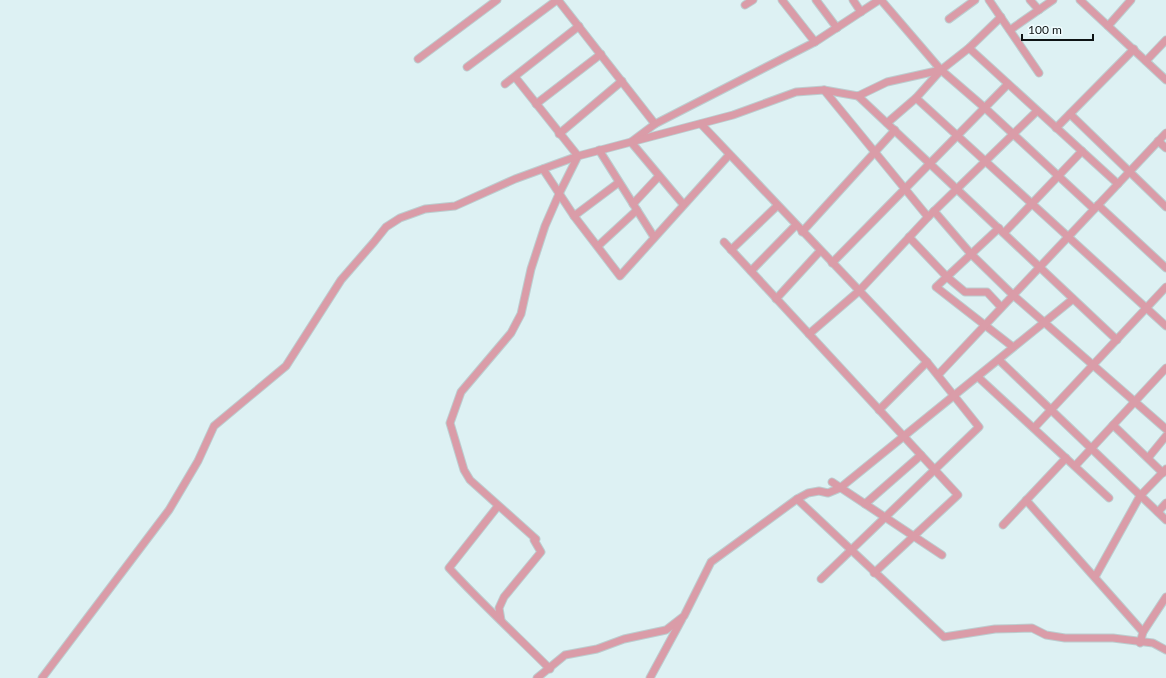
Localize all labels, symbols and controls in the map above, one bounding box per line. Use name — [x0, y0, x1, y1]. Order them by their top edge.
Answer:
scale bar — [1022, 16, 1093, 42]
text: 100 m — [1028, 22, 1062, 37]

